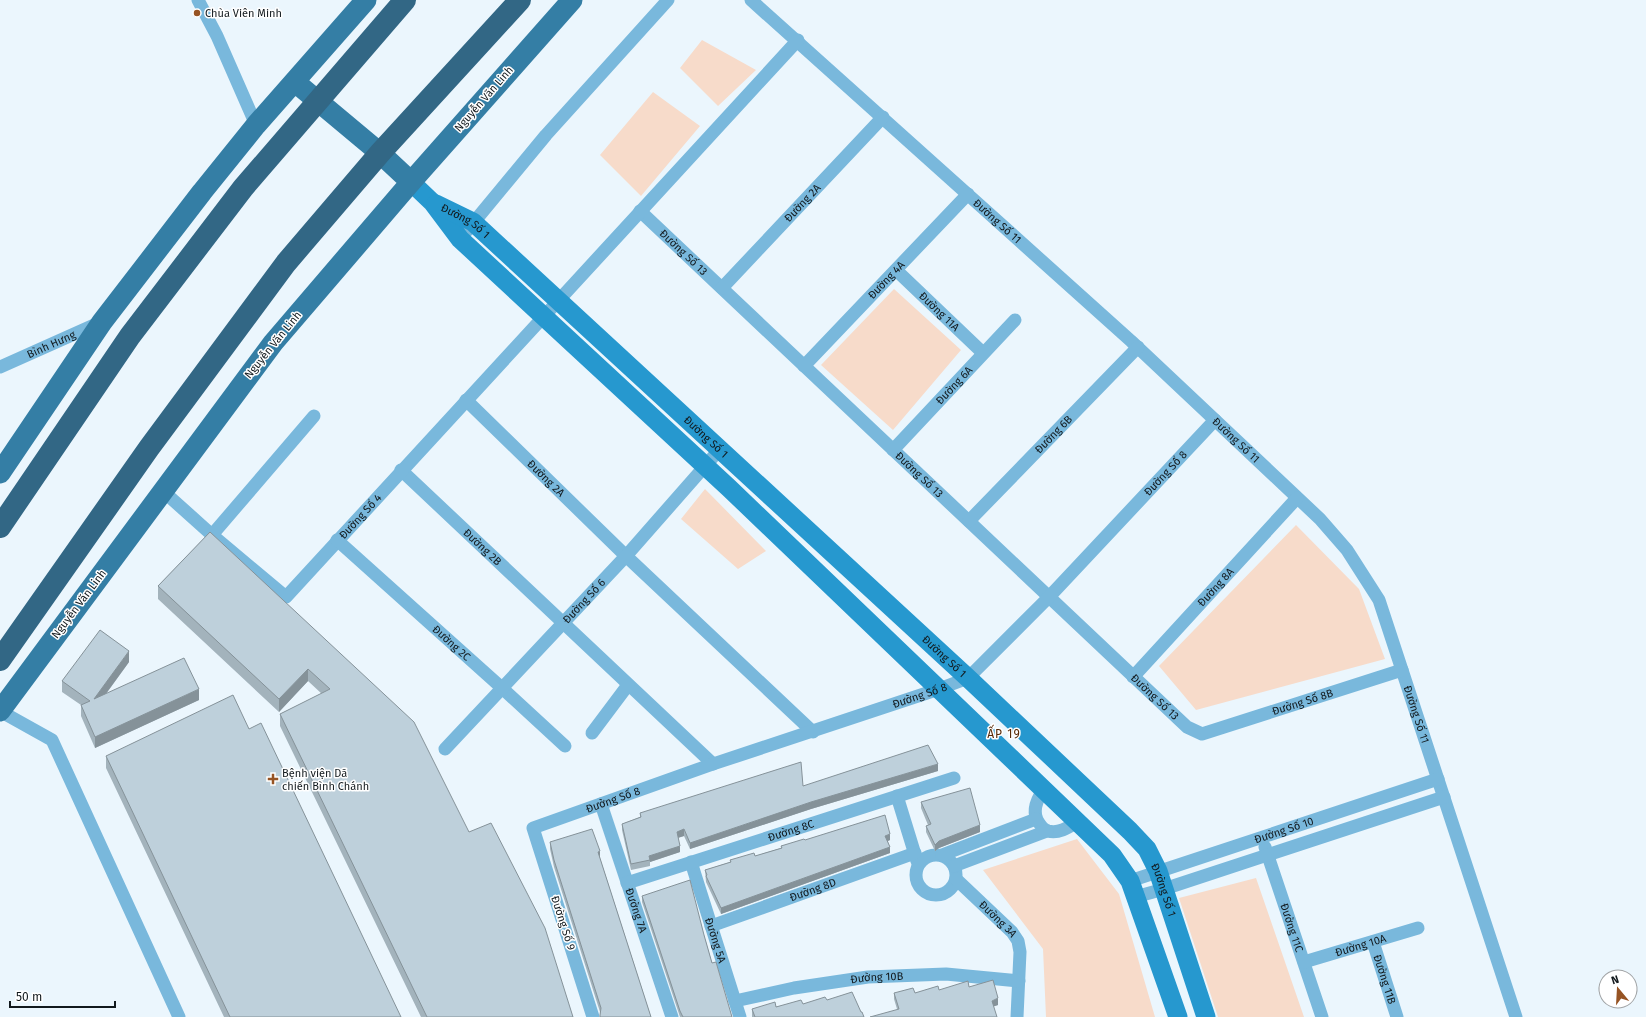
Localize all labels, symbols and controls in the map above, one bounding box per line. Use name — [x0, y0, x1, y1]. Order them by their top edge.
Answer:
place label: Chùa Viên Minh — [205, 7, 282, 20]
marker: Chùa Viên Minh — [192, 8, 202, 18]
street label: Nguyễn Văn Linh — [452, 64, 516, 134]
street label: Đường 2A — [781, 181, 824, 224]
street label: Đường Số 11 — [971, 196, 1024, 246]
street label: Đường Số 1 — [439, 201, 493, 241]
street label: Đường Số 13 — [657, 227, 710, 278]
street label: Đường 4A — [865, 258, 908, 302]
street label: Đường 11A — [916, 289, 963, 334]
street label: Nguyễn Văn Linh — [242, 309, 304, 381]
street label: Bình Hưng — [25, 328, 78, 361]
street label: Đường 6A — [933, 363, 975, 407]
street label: Đường 6B — [1032, 412, 1075, 456]
street label: Đường Số 1 — [681, 413, 731, 460]
street label: Đường Số 11 — [1210, 415, 1262, 465]
street label: Đường Số 8 — [1141, 448, 1189, 498]
street label: Đường Số 13 — [893, 449, 946, 500]
street label: Đường 2A — [525, 457, 568, 500]
street label: Đường Số 4 — [336, 491, 384, 542]
street label: Đường 2B — [461, 526, 504, 568]
street label: Đường 8A — [1195, 565, 1237, 609]
street label: Nguyễn Văn Linh — [49, 567, 109, 641]
street label: Đường Số 6 — [560, 576, 608, 626]
street label: Đường 2C — [430, 622, 473, 663]
street label: Đường Số 1 — [920, 633, 969, 680]
street label: Đường Số 13 — [1128, 671, 1182, 722]
street label: Đường Số 8 — [891, 680, 949, 711]
street label: Đường Số 11 — [1401, 684, 1432, 745]
street label: Đường Số 8B — [1270, 686, 1335, 718]
district label: ẤP 19 — [987, 724, 1021, 741]
place label: Bệnh viện Dã chiến Bình Chánh — [282, 767, 369, 793]
marker: Bệnh viện Dã chiến Bình Chánh — [267, 773, 279, 785]
street label: Đường Số 8 — [584, 784, 642, 815]
street label: Đường Số 10 — [1253, 814, 1315, 846]
street label: Đường 8C — [766, 817, 815, 844]
street label: Đường Số 1 — [1149, 861, 1179, 918]
street label: Đường 8D — [788, 875, 838, 904]
street label: Đường 7A — [623, 886, 650, 935]
street label: Đường Số 9 — [548, 894, 578, 952]
street label: Đường 3A — [977, 898, 1020, 940]
street label: Đường 11C — [1278, 901, 1306, 954]
street label: Đường 5A — [702, 916, 729, 965]
street label: Đường 10A — [1334, 931, 1388, 959]
street label: Đường 11B — [1371, 953, 1399, 1006]
street label: Đường 10B — [850, 969, 904, 986]
north arrow — [1598, 969, 1638, 1009]
text: N — [1610, 973, 1621, 987]
scale bar — [10, 983, 115, 1009]
text: 50 m — [16, 990, 42, 1004]

